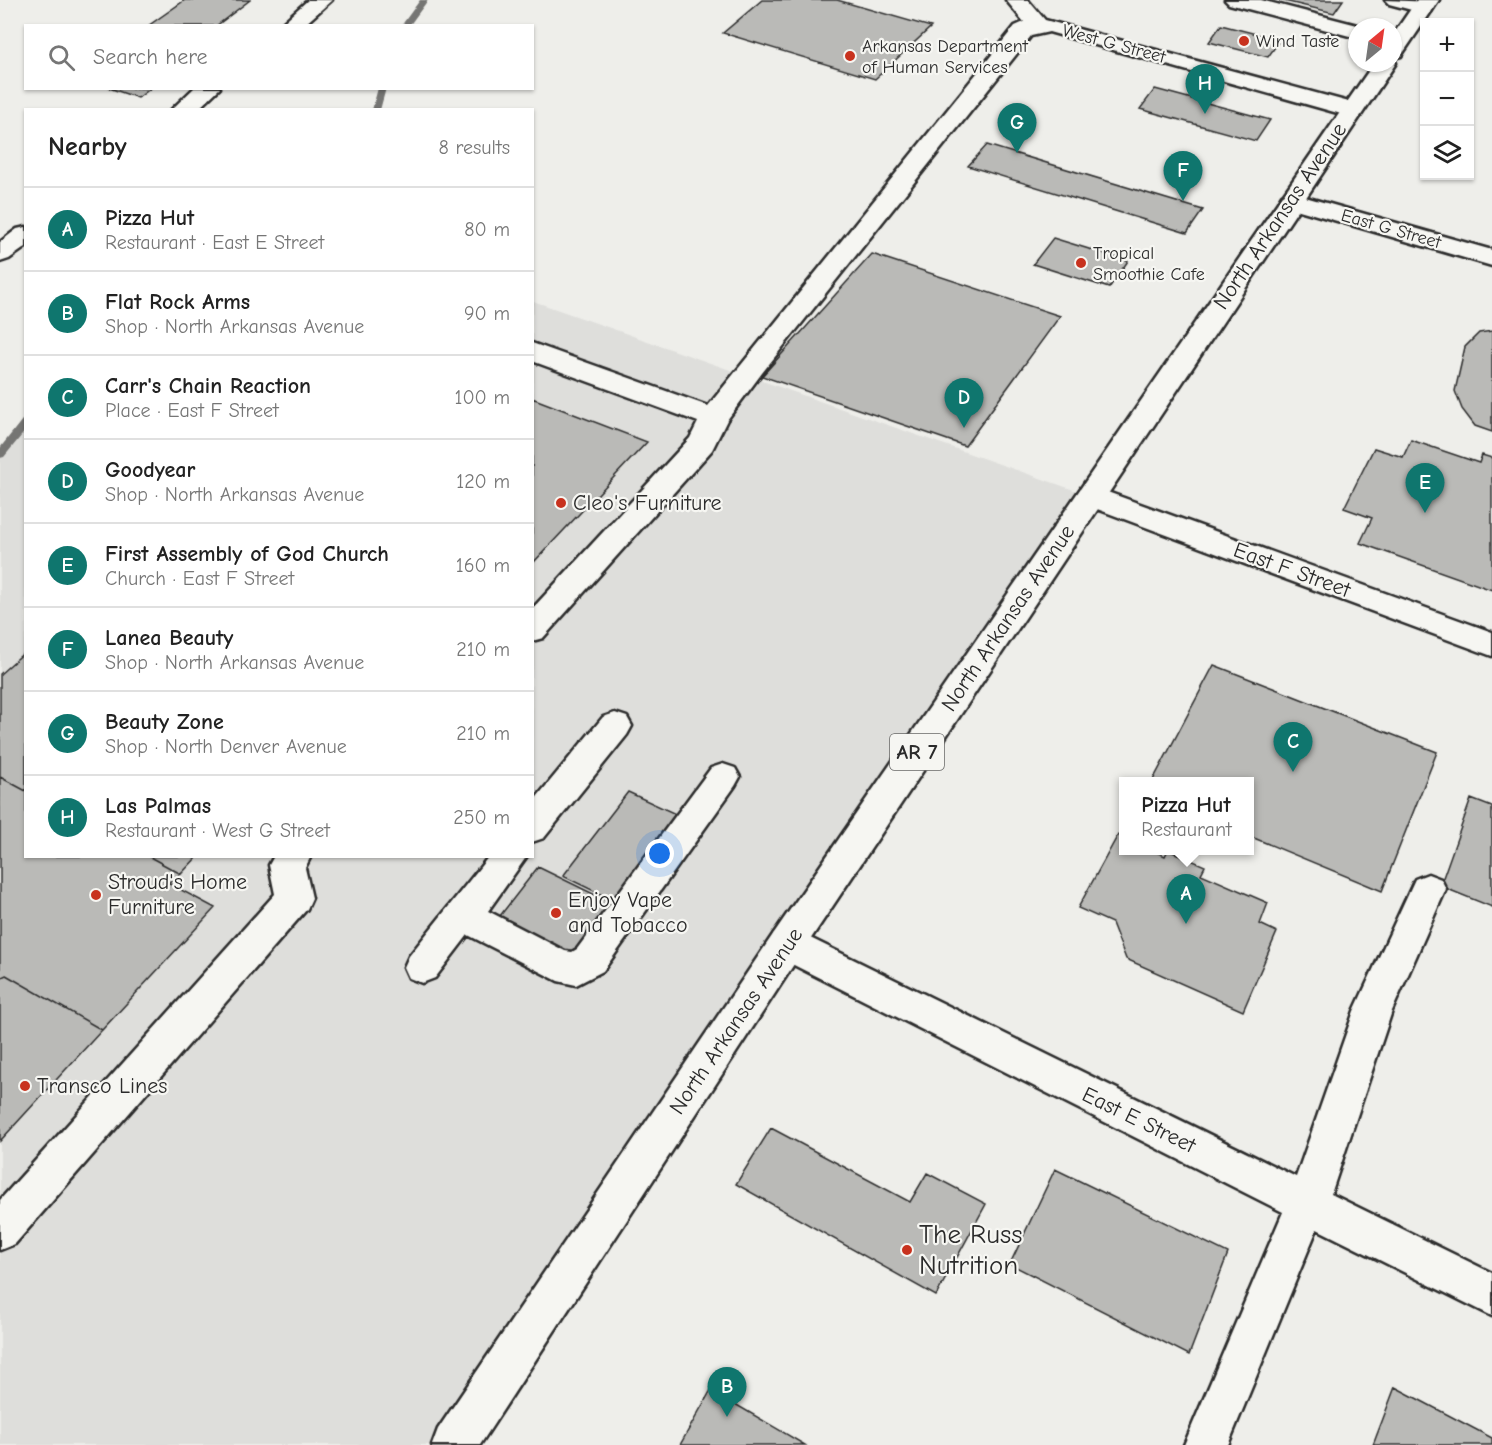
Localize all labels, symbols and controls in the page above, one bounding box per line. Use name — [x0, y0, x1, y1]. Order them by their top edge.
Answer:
north arrow — [1348, 18, 1402, 72]
map controls — [1420, 18, 1474, 180]
button: + — [1420, 18, 1474, 72]
street label: West G Street — [1060, 20, 1169, 68]
search box — [24, 24, 534, 90]
place label: Wind Taste — [1256, 31, 1339, 52]
marker: Wind Taste — [1237, 34, 1251, 48]
place label: Arkansas Department of Human Services — [862, 36, 1029, 78]
icon: search — [45, 41, 78, 74]
text: Search here — [93, 44, 208, 70]
marker: Arkansas Department of Human Services — [843, 49, 857, 63]
pin: H — [1186, 64, 1224, 114]
button: − — [1420, 72, 1474, 126]
pin: G — [998, 104, 1036, 153]
street label: North Arkansas Avenue — [1208, 118, 1352, 314]
button: layers — [1420, 126, 1474, 180]
text: Nearby — [48, 132, 127, 162]
text: 8 results — [438, 136, 510, 159]
pin: F — [1164, 152, 1202, 201]
text: Pizza Hut — [105, 205, 194, 231]
street label: East G Street — [1339, 205, 1444, 253]
text: A — [62, 218, 73, 241]
text: 80 m — [464, 218, 510, 241]
text: Restaurant · East E Street — [105, 231, 324, 254]
place label: Tropical Smoothie Cafe — [1093, 243, 1205, 285]
marker: Tropical Smoothie Cafe — [1074, 256, 1088, 270]
text: Flat Rock Arms — [105, 289, 250, 315]
text: B — [61, 302, 74, 325]
text: 90 m — [464, 302, 510, 325]
text: Shop · North Arkansas Avenue — [105, 315, 364, 338]
text: Carr's Chain Reaction — [105, 373, 311, 399]
pin: D — [944, 378, 984, 428]
text: C — [61, 386, 74, 409]
text: 100 m — [455, 386, 510, 409]
text: Place · East F Street — [105, 399, 279, 422]
text: Goodyear — [105, 457, 195, 483]
pin: E — [1406, 464, 1444, 513]
text: D — [61, 470, 74, 493]
text: 120 m — [456, 470, 510, 493]
text: Shop · North Arkansas Avenue — [105, 483, 364, 506]
place label: Cleo's Furniture — [573, 490, 722, 516]
marker: Cleo's Furniture — [554, 496, 568, 510]
street label: North Arkansas Avenue — [936, 520, 1080, 716]
street label: East F Street — [1230, 537, 1355, 603]
text: First Assembly of God Church — [105, 541, 389, 567]
text: E — [62, 554, 73, 577]
text: 160 m — [456, 554, 510, 577]
text: Church · East F Street — [105, 567, 294, 590]
text: Lanea Beauty — [105, 625, 233, 651]
text: F — [62, 638, 73, 661]
text: 210 m — [456, 638, 510, 661]
text: Shop · North Arkansas Avenue — [105, 651, 364, 674]
text: Beauty Zone — [105, 709, 224, 735]
text: G — [60, 722, 75, 745]
text: 210 m — [456, 722, 510, 745]
pin: C — [1274, 722, 1312, 772]
road number: AR 7 — [890, 734, 944, 770]
text: Shop · North Denver Avenue — [105, 735, 347, 758]
popup — [1119, 777, 1254, 855]
text: Pizza Hut — [1141, 792, 1231, 818]
text: Las Palmas — [105, 793, 211, 819]
text: H — [60, 806, 75, 829]
text: 250 m — [453, 806, 510, 829]
text: Restaurant — [1141, 818, 1232, 841]
text: Restaurant · West G Street — [105, 819, 330, 842]
your location — [645, 839, 674, 868]
place label: Stroud's Home Furniture — [108, 869, 247, 920]
pin: A — [1166, 874, 1206, 924]
place label: Enjoy Vape and Tobacco — [568, 887, 688, 938]
marker: Stroud's Home Furniture — [89, 888, 103, 902]
marker: Enjoy Vape and Tobacco — [549, 906, 563, 920]
street label: North Arkansas Avenue — [664, 923, 808, 1119]
place label: Transco Lines — [37, 1073, 167, 1099]
marker: Transco Lines — [18, 1079, 32, 1093]
street label: East E Street — [1078, 1081, 1201, 1159]
place label: The Russ Nutrition — [919, 1219, 1022, 1281]
marker: The Russ Nutrition — [900, 1243, 914, 1257]
pin: B — [708, 1368, 746, 1417]

